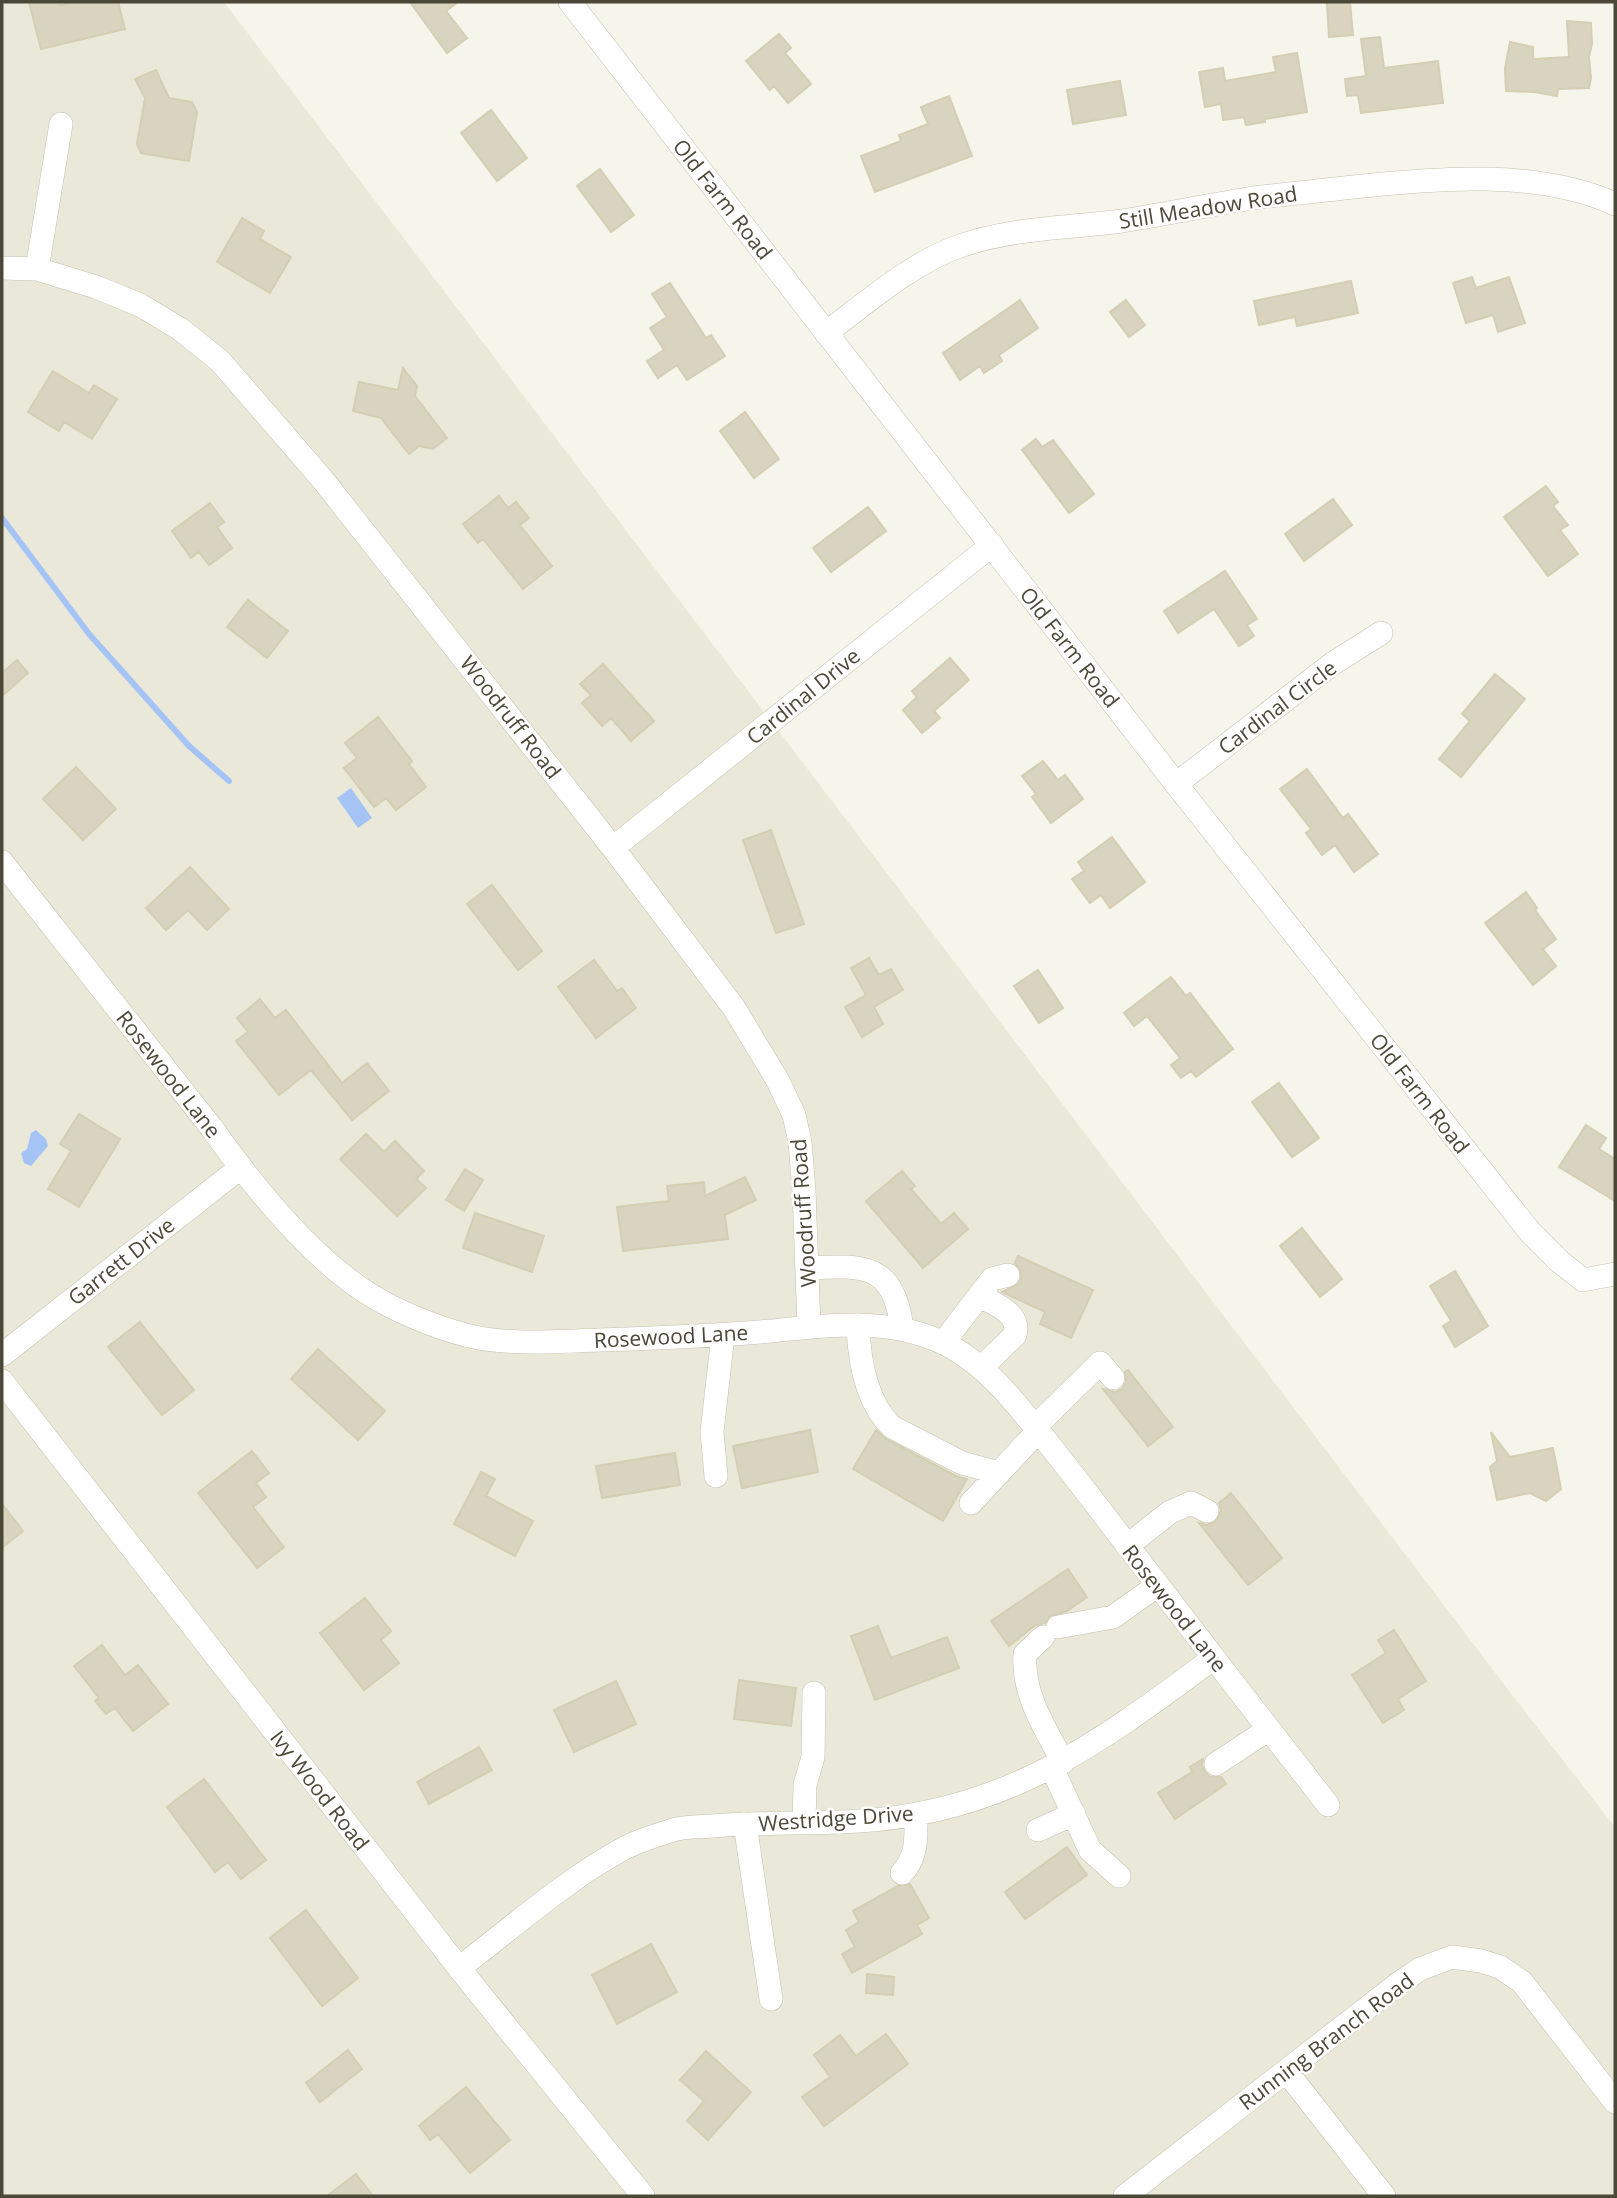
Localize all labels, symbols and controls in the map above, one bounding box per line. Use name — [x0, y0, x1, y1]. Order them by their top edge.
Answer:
street label: Old Farm Road — [667, 133, 779, 265]
street label: Still Meadow Road — [1117, 179, 1299, 235]
street label: Old Farm Road — [1014, 581, 1126, 713]
street label: Cardinal Drive — [740, 642, 866, 750]
street label: Woodruff Road — [454, 650, 568, 784]
street label: Cardinal Circle — [1212, 653, 1342, 761]
street label: Rosewood Lane — [110, 1004, 228, 1144]
street label: Old Farm Road — [1364, 1027, 1476, 1159]
street label: Woodruff Road — [784, 1138, 822, 1288]
street label: Garrett Drive — [62, 1211, 180, 1311]
street label: Rosewood Lane — [593, 1318, 749, 1354]
street label: Rosewood Lane — [1116, 1538, 1234, 1678]
street label: Ivy Wood Road — [264, 1724, 376, 1856]
street label: Westridge Drive — [757, 1799, 915, 1837]
street label: Running Branch Road — [1233, 1966, 1419, 2116]

